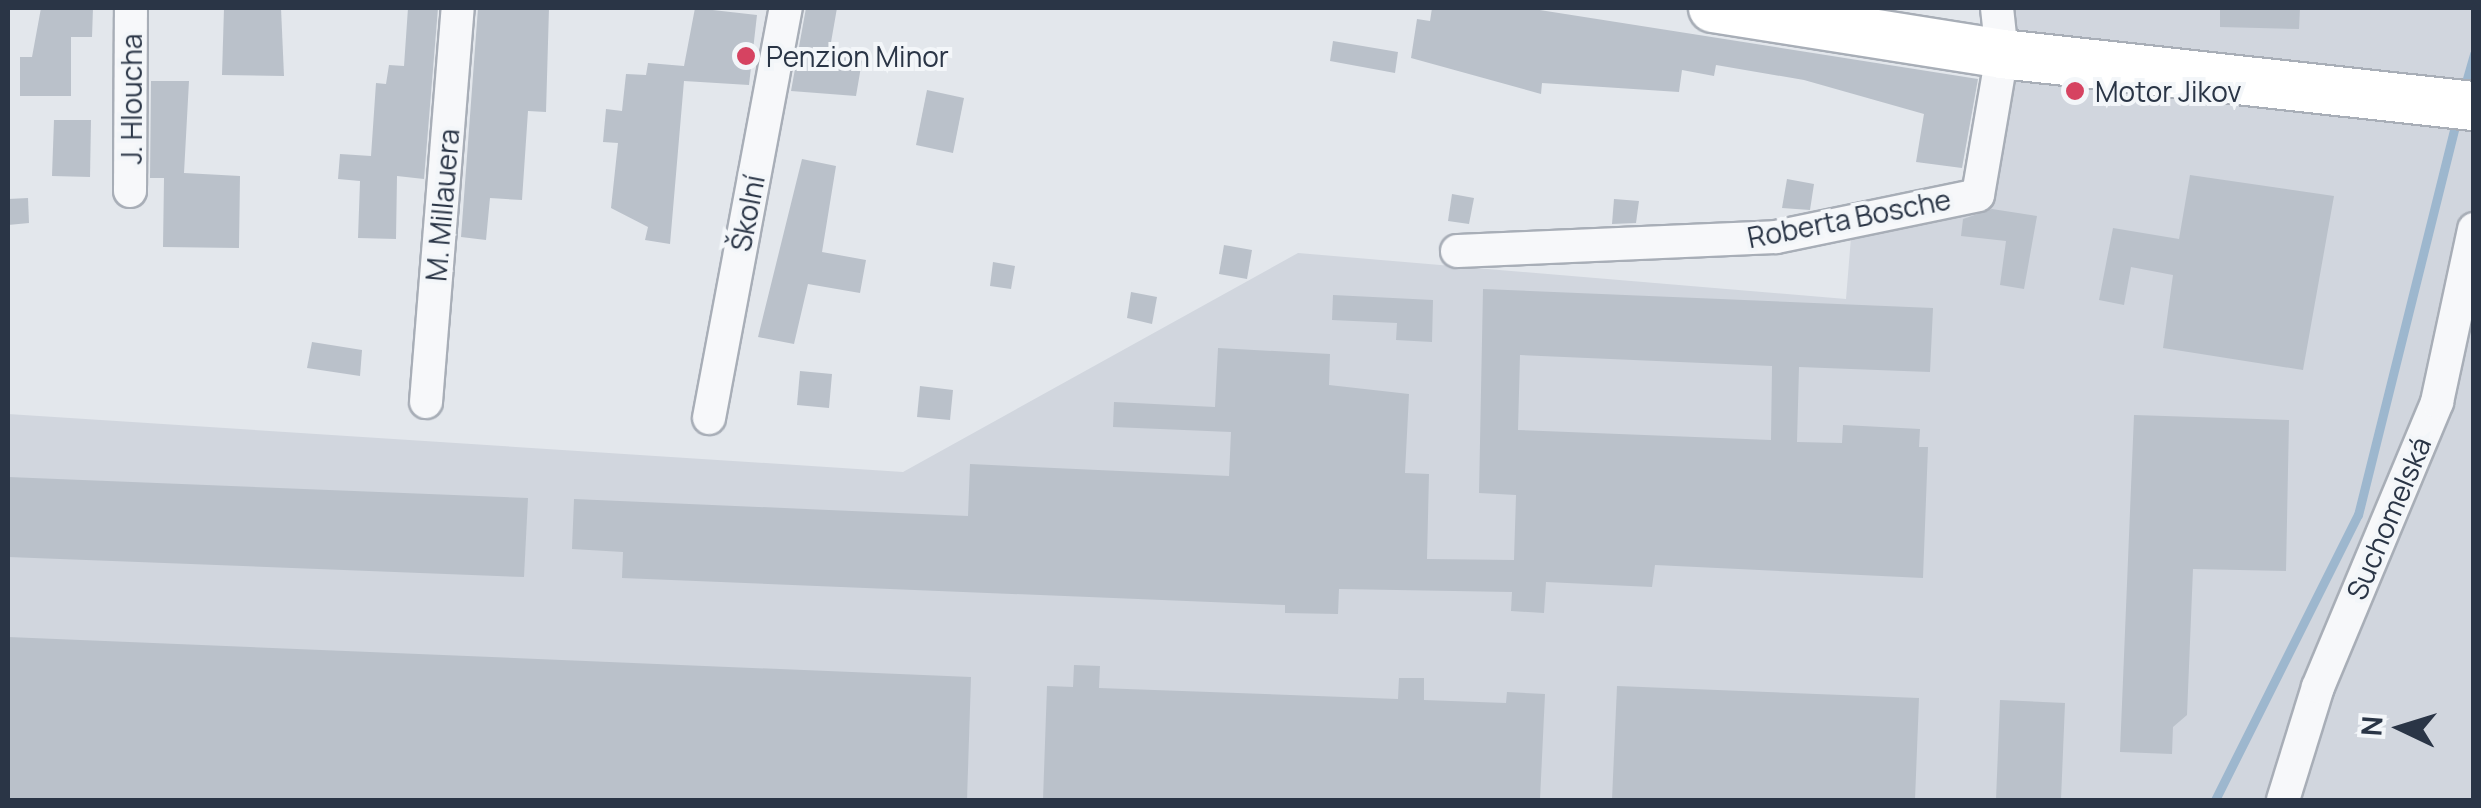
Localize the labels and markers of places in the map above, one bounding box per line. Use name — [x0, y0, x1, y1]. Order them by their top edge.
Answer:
place label: Penzion Minor — [766, 39, 949, 73]
marker: Penzion Minor — [735, 45, 757, 67]
place label: Motor Jikov — [2095, 74, 2241, 108]
marker: Motor Jikov — [2064, 80, 2086, 102]

